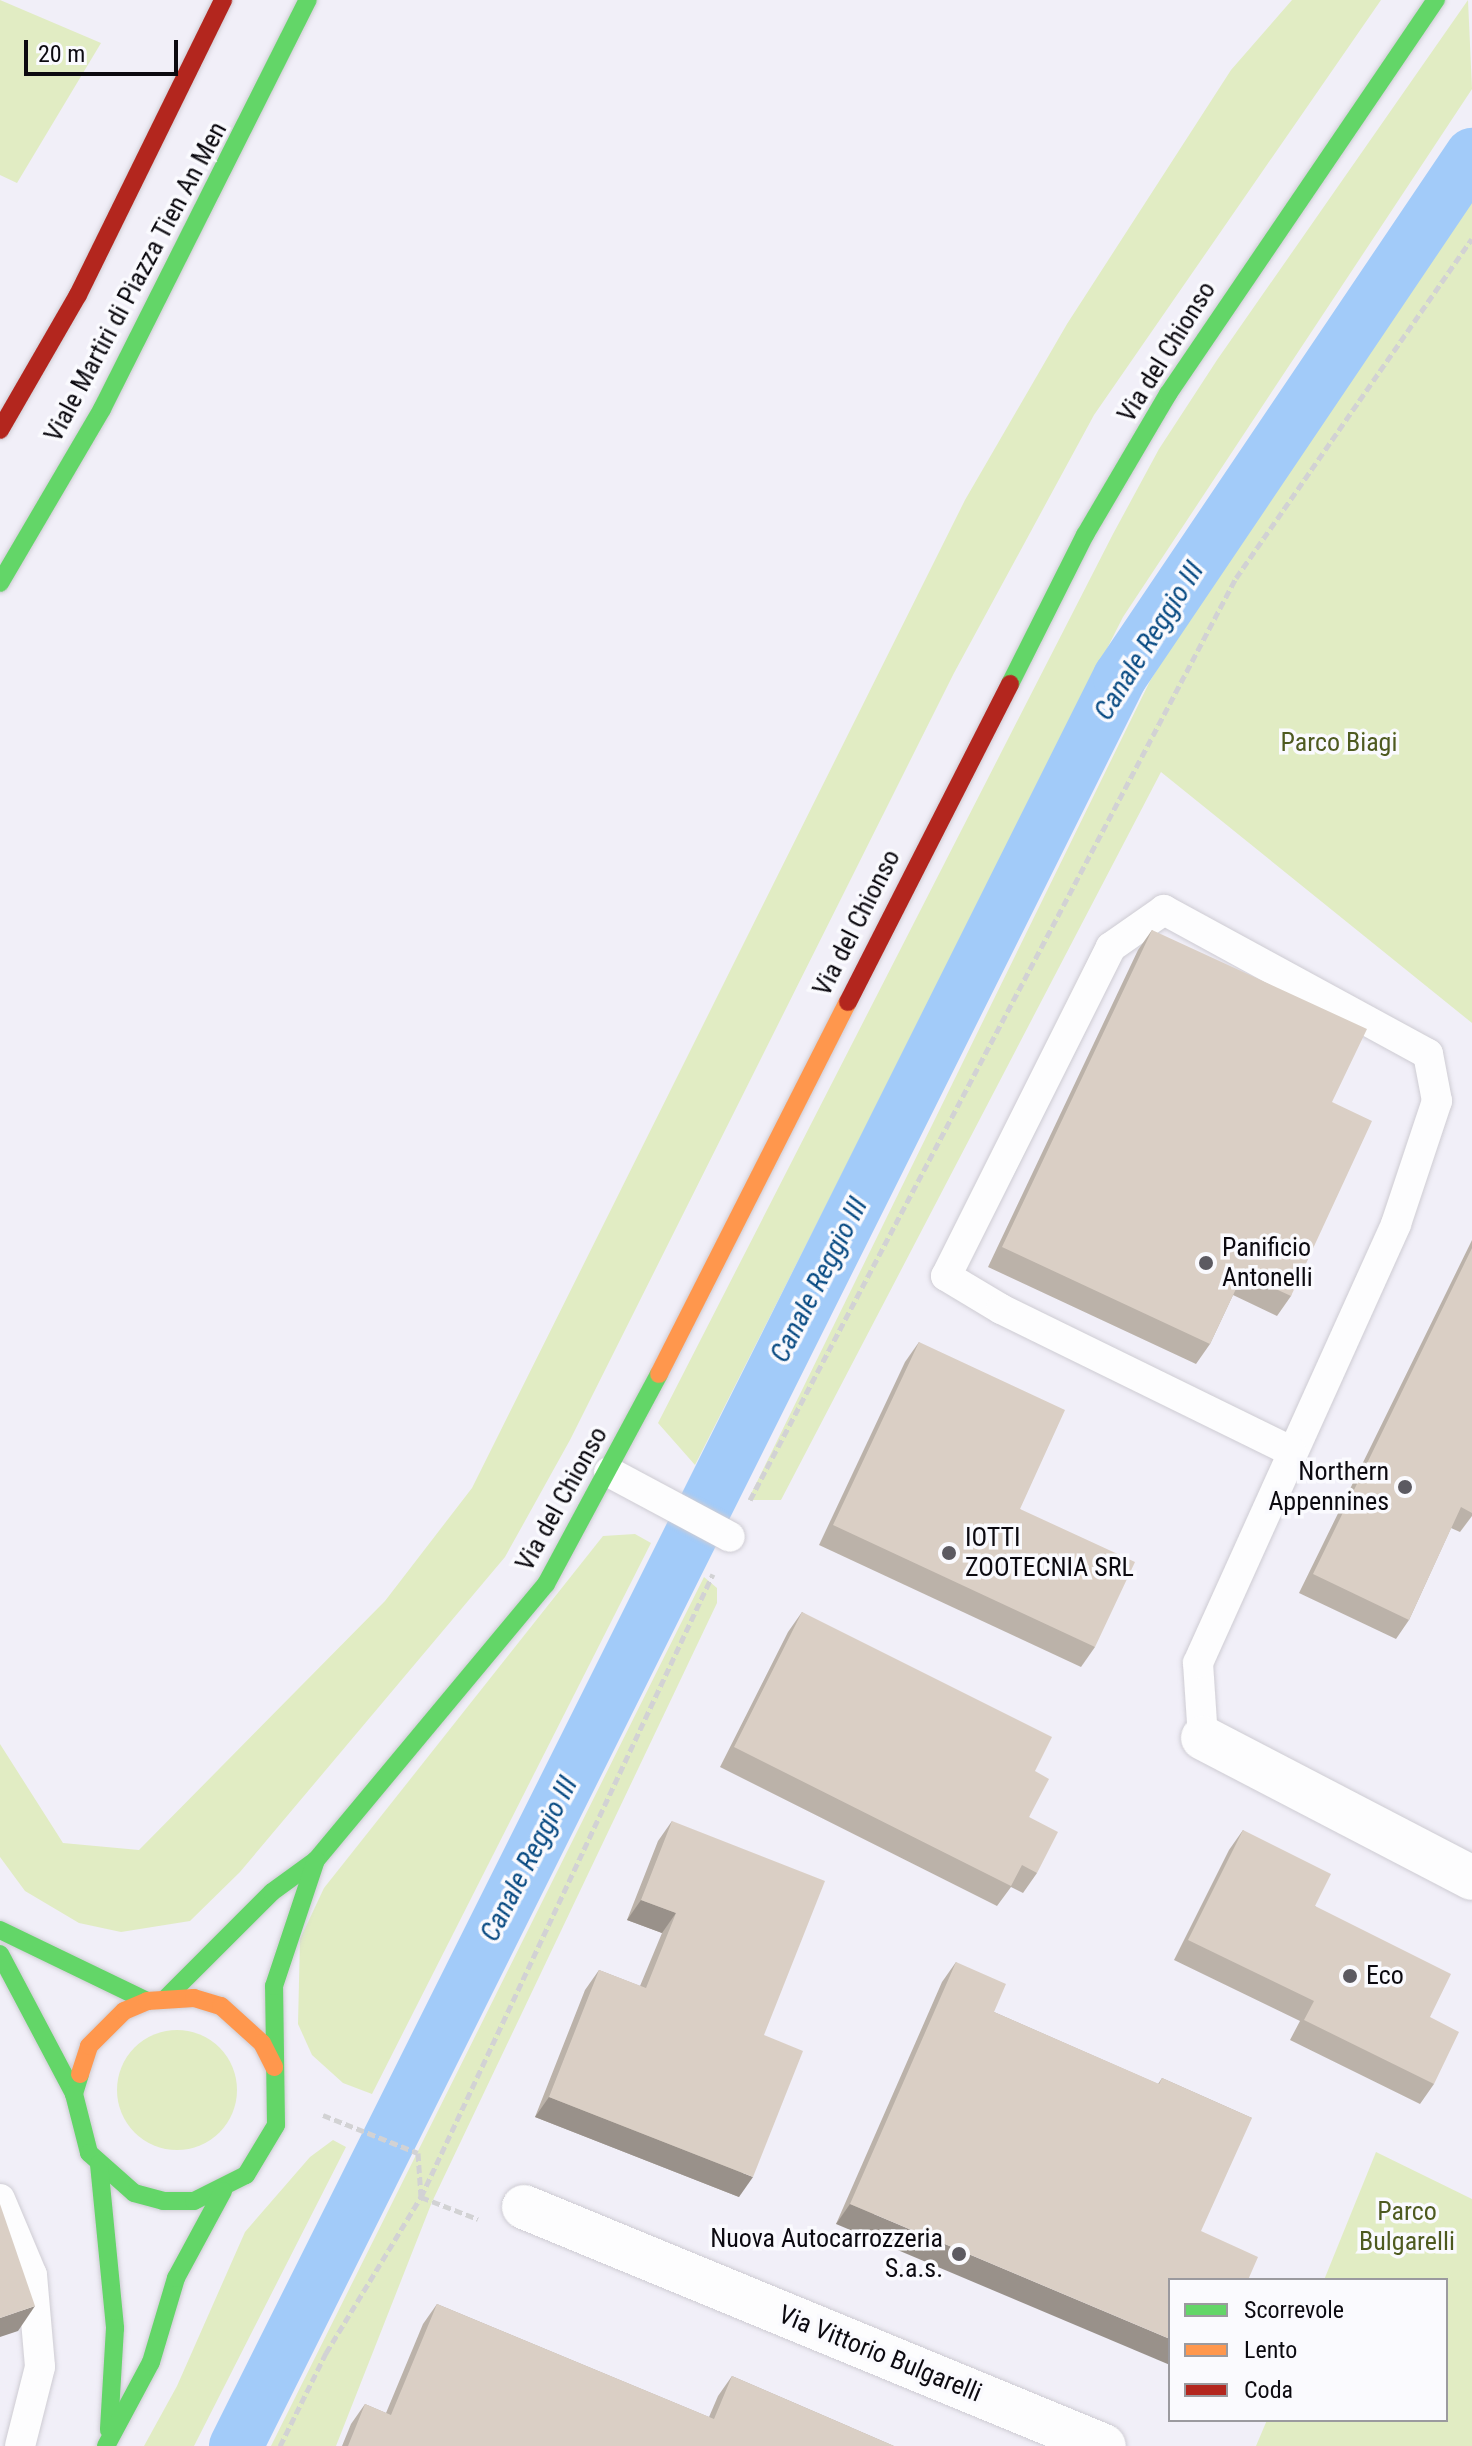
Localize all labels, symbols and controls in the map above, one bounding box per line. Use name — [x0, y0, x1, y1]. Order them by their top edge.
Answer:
scale bar — [28, 24, 182, 74]
text: 20 m — [38, 40, 85, 68]
street label: Viale Martiri di Piazza Tien An Men — [38, 116, 234, 448]
street label: Via del Chionso — [1111, 276, 1223, 428]
water label: Canale Reggio III — [1087, 556, 1211, 726]
park label: Parco Biagi — [1281, 727, 1397, 759]
street label: Via del Chionso — [807, 845, 907, 1001]
water label: Canale Reggio III — [763, 1192, 875, 1368]
place label: Panificio Antonelli — [1222, 1232, 1313, 1294]
marker: Panificio Antonelli — [1197, 1254, 1215, 1272]
street label: Via del Chionso — [510, 1422, 614, 1576]
place label: Northern Appennines — [1268, 1456, 1389, 1518]
marker: Northern Appennines — [1396, 1478, 1414, 1496]
place label: IOTTI ZOOTECNIA SRL — [965, 1522, 1134, 1584]
marker: IOTTI ZOOTECNIA SRL — [940, 1544, 958, 1562]
water label: Canale Reggio III — [473, 1771, 585, 1947]
place label: Eco — [1366, 1960, 1404, 1992]
marker: Eco — [1341, 1967, 1359, 1985]
park label: Parco Bulgarelli — [1359, 2196, 1455, 2258]
place label: Nuova Autocarrozzeria S.a.s. — [710, 2223, 943, 2284]
marker: Nuova Autocarrozzeria S.a.s. — [950, 2245, 968, 2263]
legend — [1168, 2278, 1448, 2422]
text: Scorrevole — [1244, 2296, 1344, 2324]
street label: Via Vittorio Bulgarelli — [774, 2299, 986, 2409]
text: Lento — [1244, 2336, 1297, 2364]
text: Coda — [1244, 2376, 1293, 2404]

